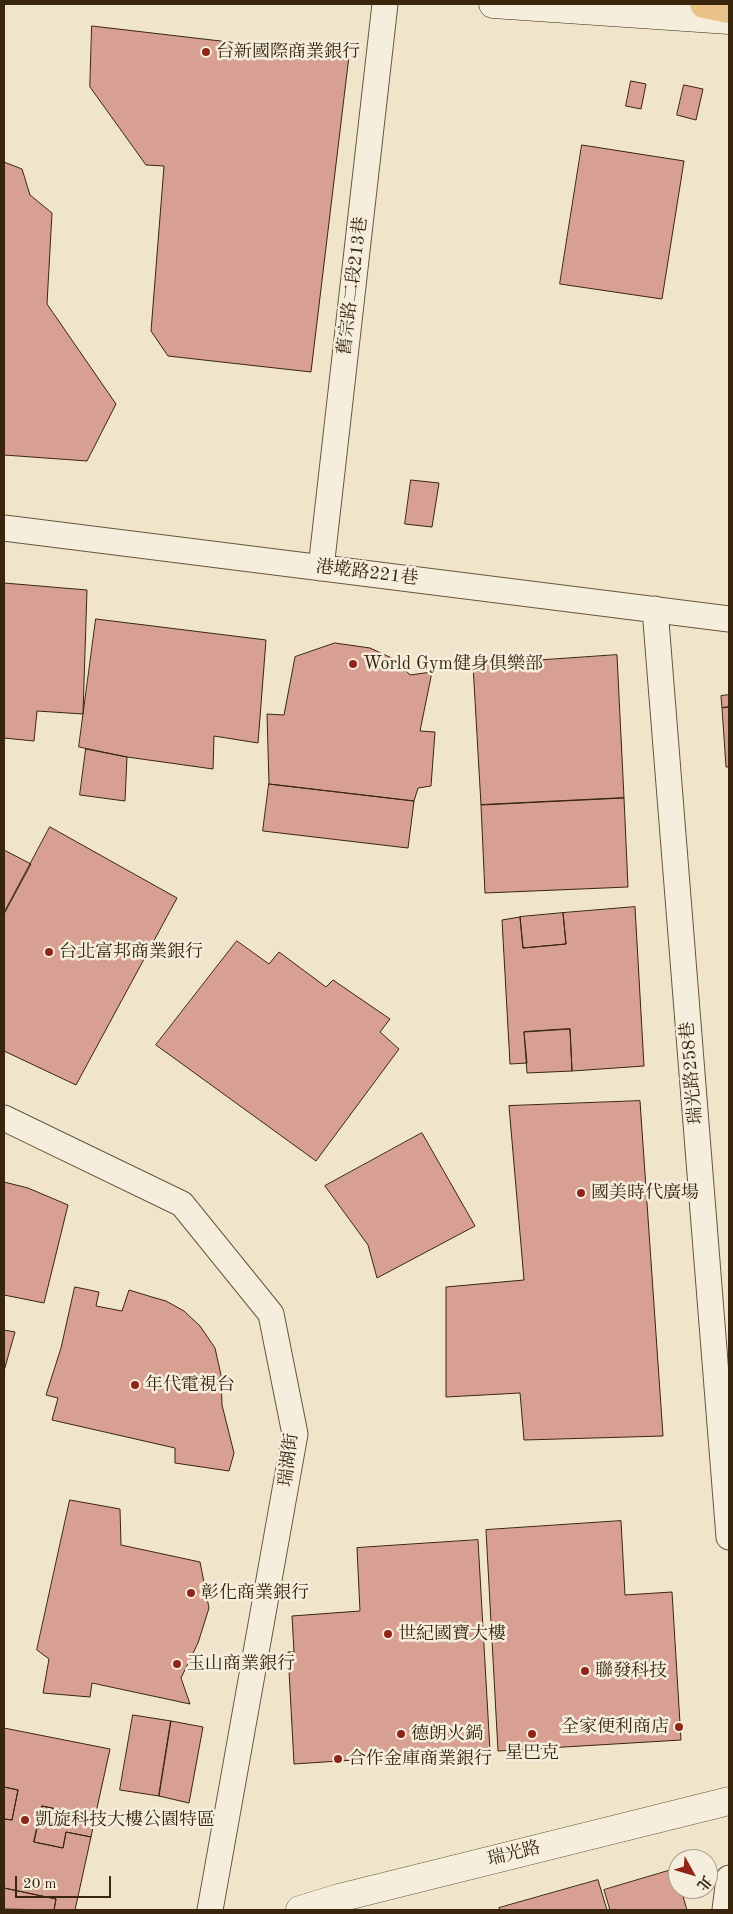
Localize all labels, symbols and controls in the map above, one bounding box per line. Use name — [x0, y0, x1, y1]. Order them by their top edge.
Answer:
place label: 台新國際商業銀行 — [216, 41, 360, 63]
marker: 台新國際商業銀行 — [200, 46, 212, 58]
street label: 舊宗路二段213巷 — [334, 216, 372, 356]
street label: 港墘路221巷 — [314, 556, 420, 590]
place label: World Gym健身俱樂部 — [363, 653, 543, 675]
marker: World Gym健身俱樂部 — [347, 658, 359, 670]
place label: 台北富邦商業銀行 — [59, 941, 203, 963]
marker: 台北富邦商業銀行 — [43, 946, 55, 958]
street label: 瑞光路258巷 — [677, 1021, 707, 1125]
place label: 國美時代廣場 — [591, 1182, 699, 1204]
marker: 國美時代廣場 — [575, 1187, 587, 1199]
place label: 年代電視台 — [145, 1374, 235, 1396]
marker: 年代電視台 — [129, 1379, 141, 1391]
street label: 瑞湖街 — [275, 1432, 303, 1488]
place label: 彰化商業銀行 — [201, 1582, 309, 1604]
marker: 彰化商業銀行 — [185, 1587, 197, 1599]
place label: 世紀國寶大樓 — [398, 1623, 506, 1645]
marker: 世紀國寶大樓 — [382, 1628, 394, 1640]
place label: 玉山商業銀行 — [187, 1653, 295, 1675]
marker: 玉山商業銀行 — [171, 1658, 183, 1670]
place label: 聯發科技 — [595, 1660, 667, 1682]
marker: 聯發科技 — [579, 1665, 591, 1677]
place label: 全家便利商店 — [561, 1716, 669, 1738]
marker: 全家便利商店 — [673, 1721, 685, 1733]
place label: 德朗火鍋 — [411, 1723, 483, 1745]
marker: 德朗火鍋 — [395, 1728, 407, 1740]
marker: 星巴克 — [526, 1728, 538, 1740]
place label: 星巴克 — [505, 1742, 559, 1764]
place label: 合作金庫商業銀行 — [348, 1748, 492, 1770]
marker: 合作金庫商業銀行 — [332, 1753, 344, 1765]
place label: 凱旋科技大樓公園特區 — [35, 1809, 215, 1831]
marker: 凱旋科技大樓公園特區 — [19, 1814, 31, 1826]
street label: 瑞光路 — [485, 1837, 543, 1871]
north arrow — [668, 1849, 718, 1899]
scale bar — [18, 1866, 114, 1898]
text: 北 — [694, 1873, 714, 1893]
text: 20 m — [23, 1877, 57, 1892]

